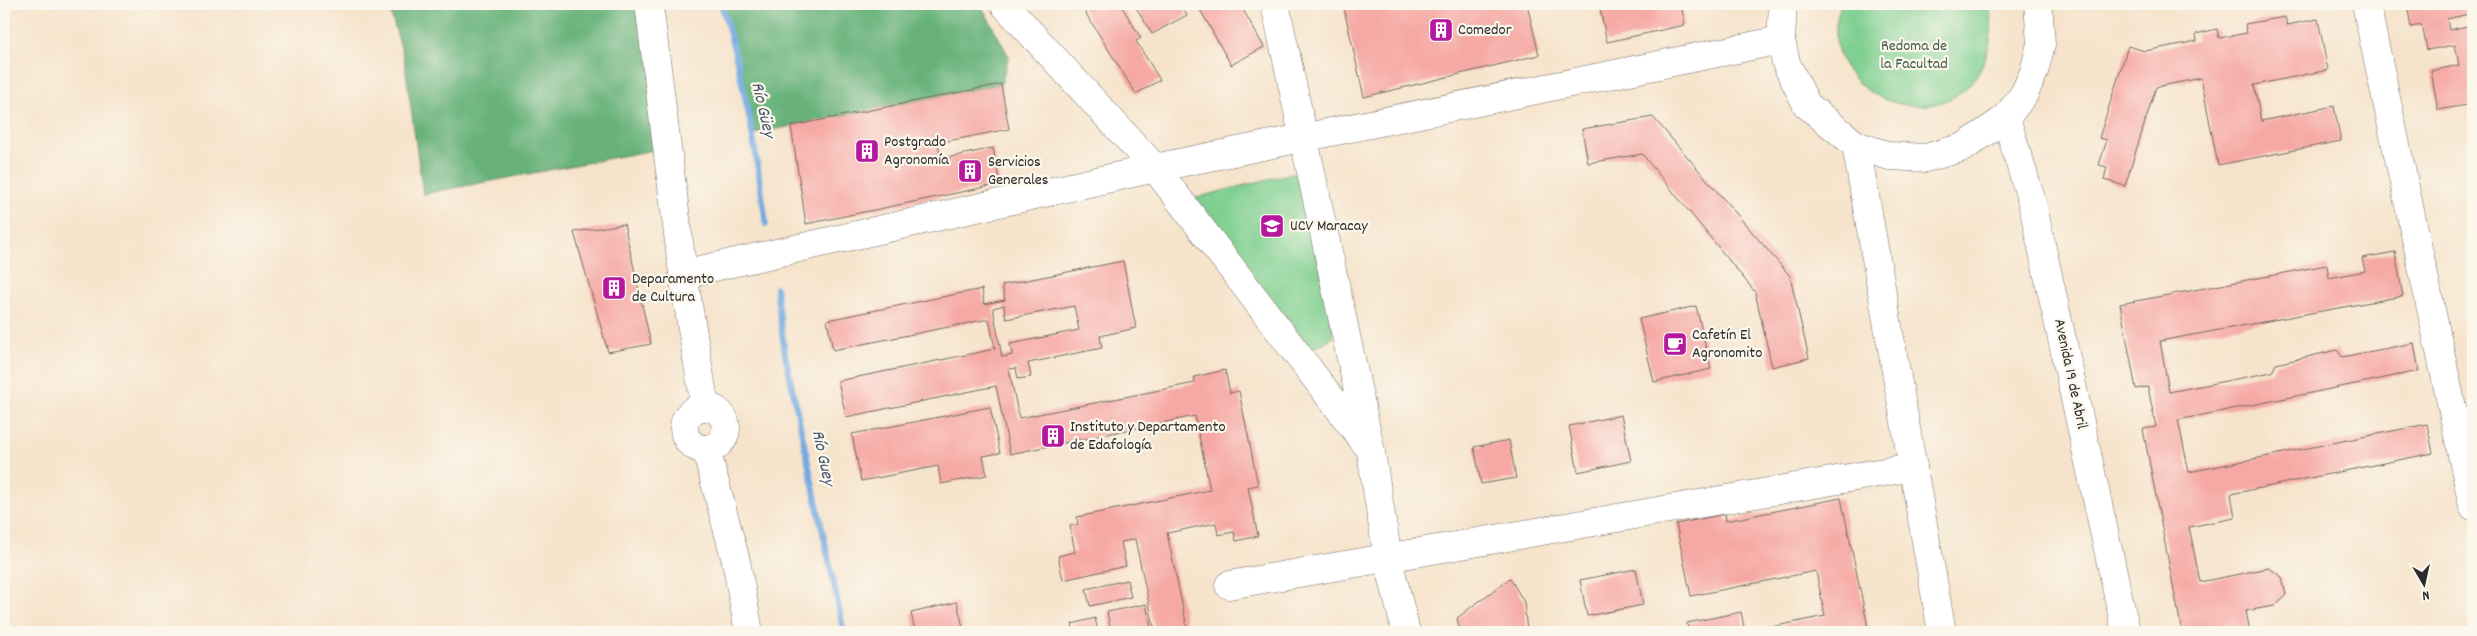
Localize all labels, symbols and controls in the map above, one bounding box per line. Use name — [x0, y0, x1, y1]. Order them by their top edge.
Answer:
building icon: Comedor — [1428, 17, 1454, 43]
place label: Comedor — [1458, 19, 1512, 42]
park label: Redoma de la Facultad — [1880, 35, 1948, 76]
water label: Río Güey — [743, 80, 781, 143]
place label: Postgrado Agronomía — [884, 131, 949, 172]
building icon: Postgrado Agronomía — [854, 138, 880, 164]
place label: Servicios Generales — [988, 151, 1049, 192]
building icon: Servicios Generales — [957, 158, 983, 184]
school or university icon: UCV Maracay — [1259, 213, 1285, 239]
place label: UCV Maracay — [1290, 215, 1368, 238]
place label: Deparamento de Cultura — [632, 268, 714, 309]
building icon: Deparamento de Cultura — [601, 275, 627, 301]
street label: Avenida 19 de Abril — [2047, 317, 2093, 432]
place label: Cafetín El Agronomito — [1692, 324, 1762, 365]
cafe icon: Cafetín El Agronomito — [1662, 331, 1688, 357]
place label: Instituto y Departamento de Edafología — [1070, 416, 1226, 457]
building icon: Instituto y Departamento de Edafología — [1040, 423, 1066, 449]
water label: Río Guey — [804, 428, 841, 491]
north arrow — [2400, 558, 2450, 608]
text: N — [2421, 584, 2431, 605]

